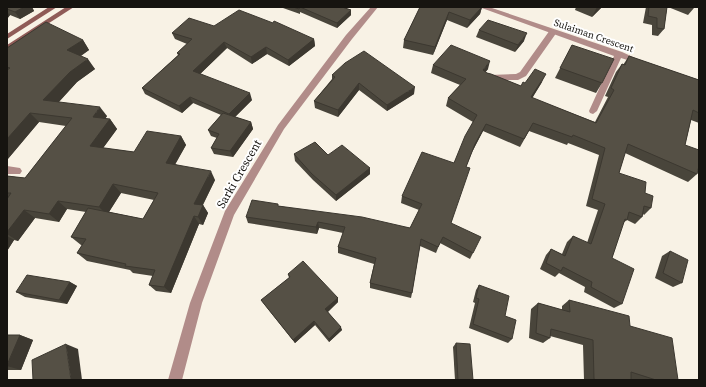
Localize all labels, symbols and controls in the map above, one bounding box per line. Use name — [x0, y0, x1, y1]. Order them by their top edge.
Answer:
street label: Sulaiman Crescent — [552, 16, 636, 55]
street label: Sarki Crescent — [213, 137, 265, 211]

